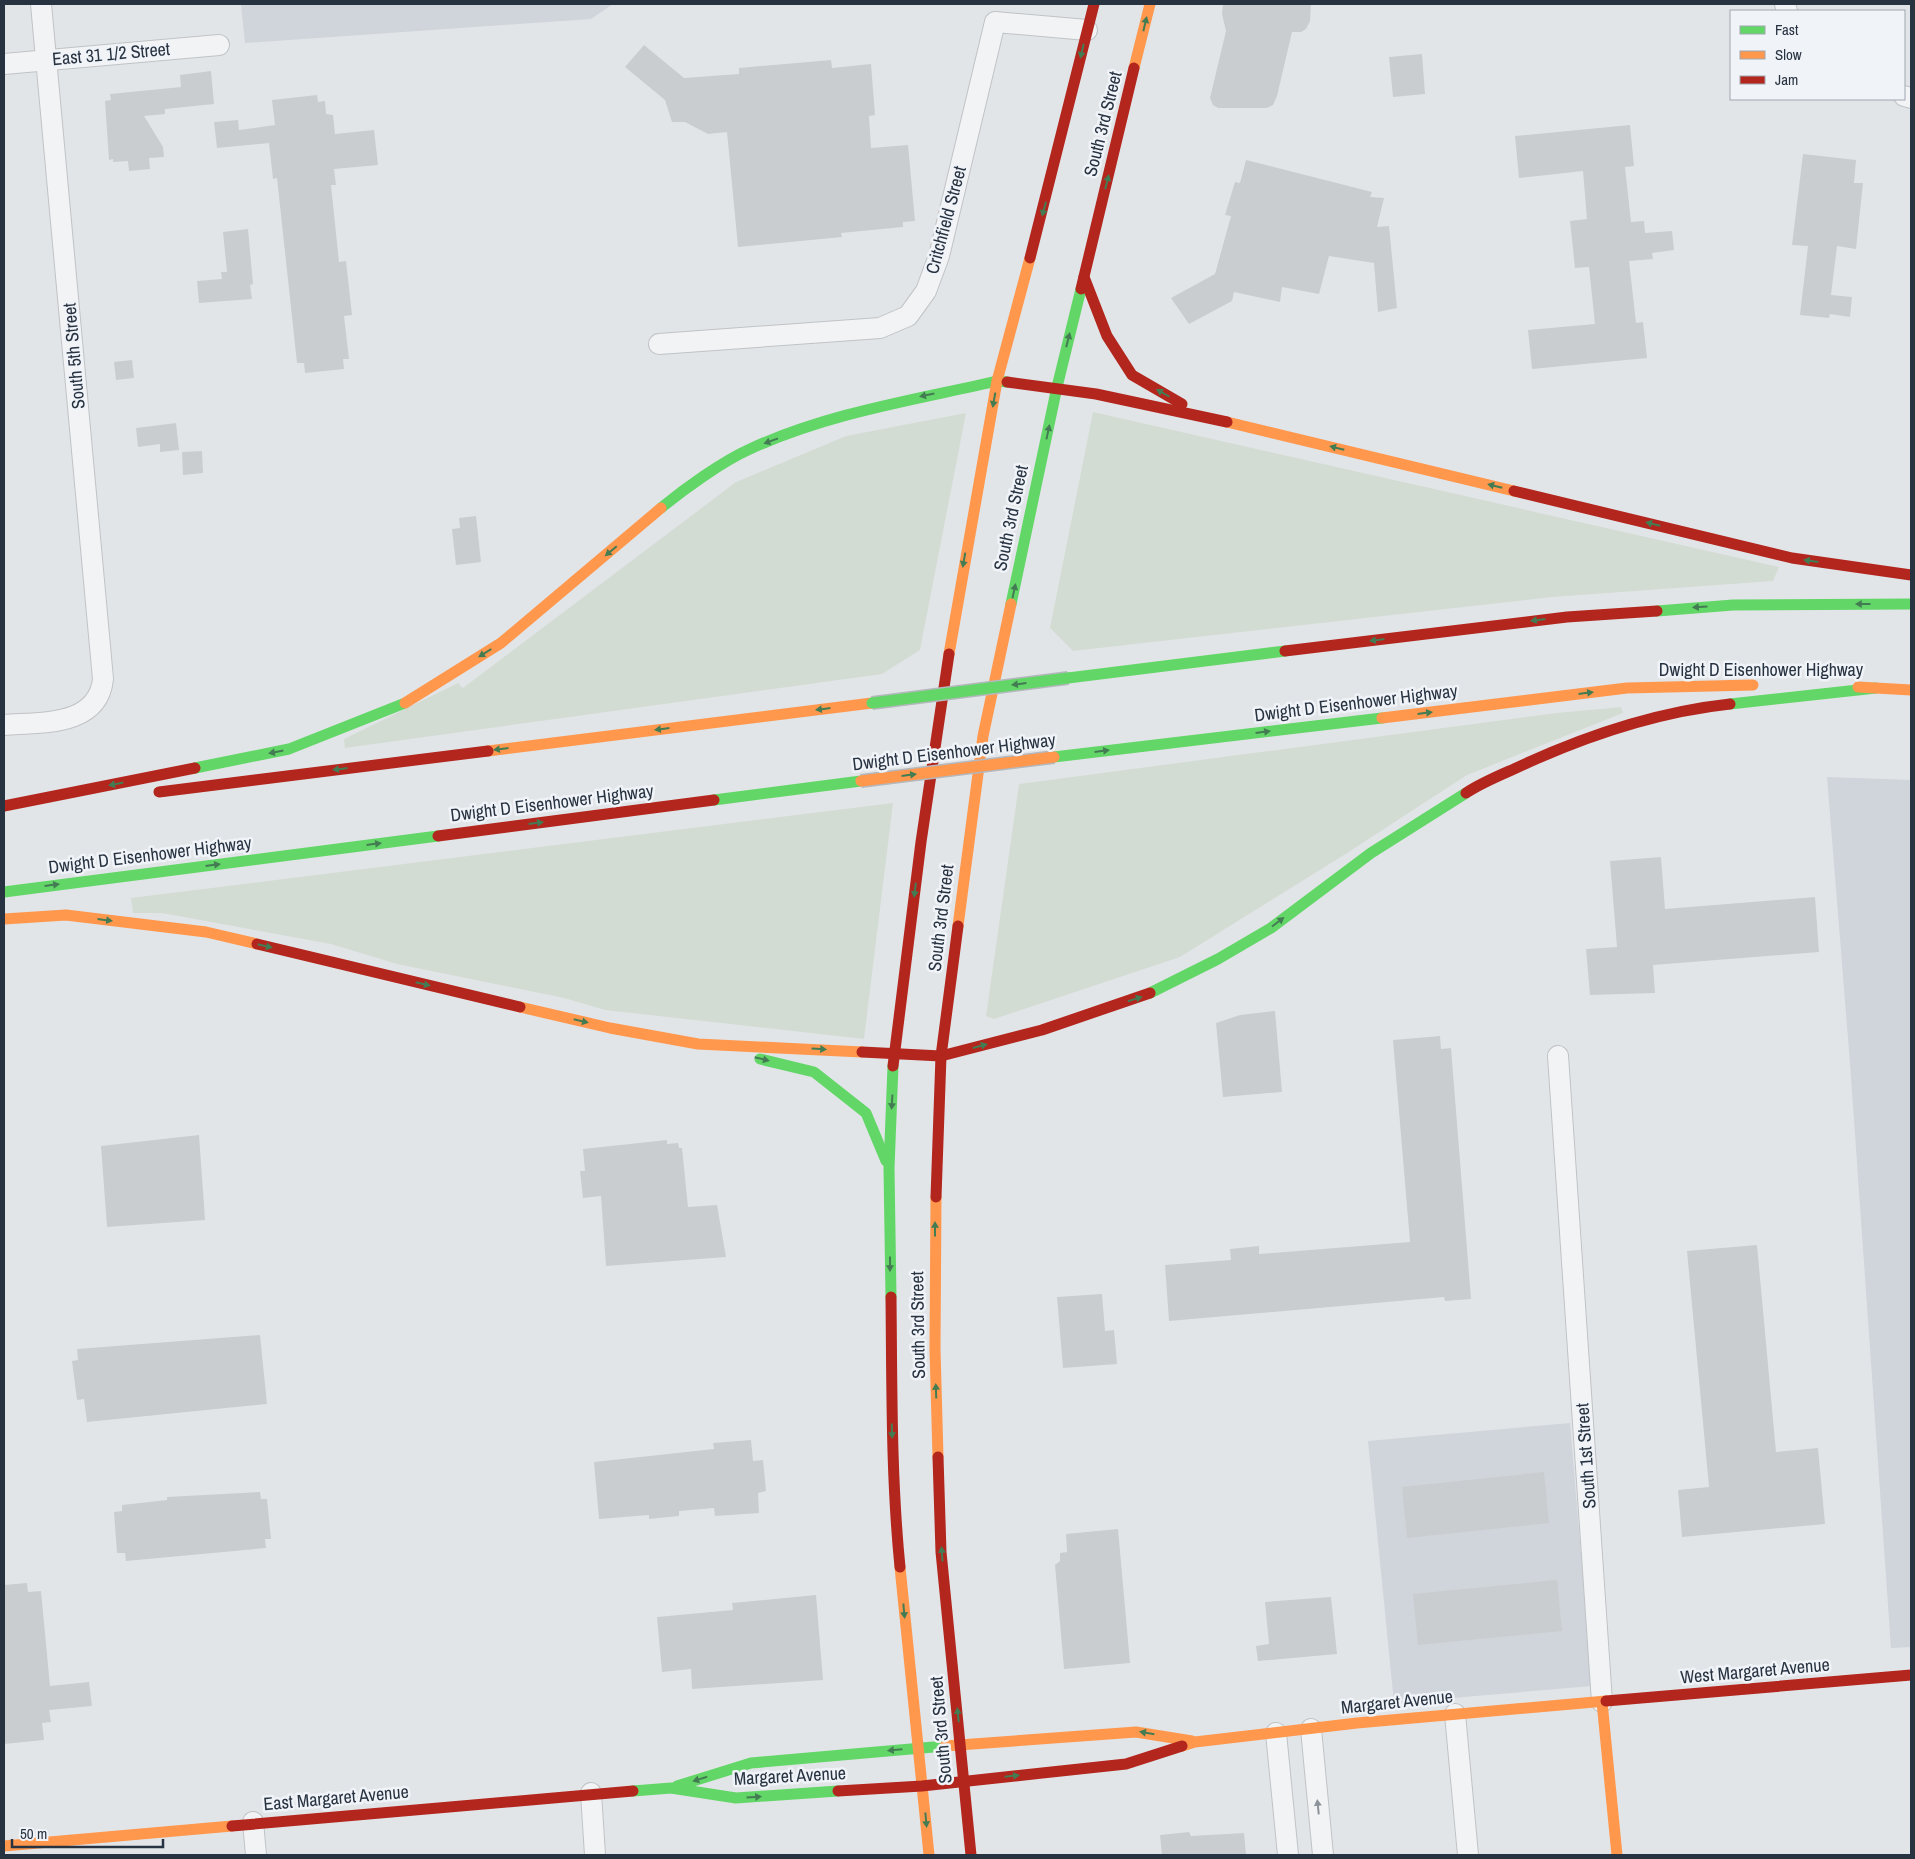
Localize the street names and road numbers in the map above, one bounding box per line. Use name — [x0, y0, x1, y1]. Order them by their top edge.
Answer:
street label: East 31 1/2 Street — [51, 36, 171, 71]
street label: South 3rd Street — [1077, 69, 1128, 179]
street label: Critchfield Street — [919, 163, 972, 277]
street label: South 5th Street — [56, 302, 91, 410]
street label: South 3rd Street — [987, 463, 1034, 573]
street label: Dwight D Eisenhower Highway — [1659, 657, 1864, 682]
street label: Dwight D Eisenhower Highway — [1253, 678, 1459, 727]
street label: Dwight D Eisenhower Highway — [851, 727, 1057, 776]
street label: Dwight D Eisenhower Highway — [449, 778, 655, 827]
street label: Dwight D Eisenhower Highway — [47, 830, 253, 879]
street label: South 3rd Street — [922, 863, 959, 973]
street label: South 3rd Street — [904, 1271, 931, 1379]
street label: South 1st Street — [1569, 1402, 1602, 1510]
street label: West Margaret Avenue — [1679, 1652, 1831, 1689]
street label: South 3rd Street — [923, 1675, 958, 1785]
street label: Margaret Avenue — [1340, 1683, 1454, 1720]
street label: Margaret Avenue — [733, 1760, 847, 1791]
street label: East Margaret Avenue — [262, 1779, 410, 1816]

